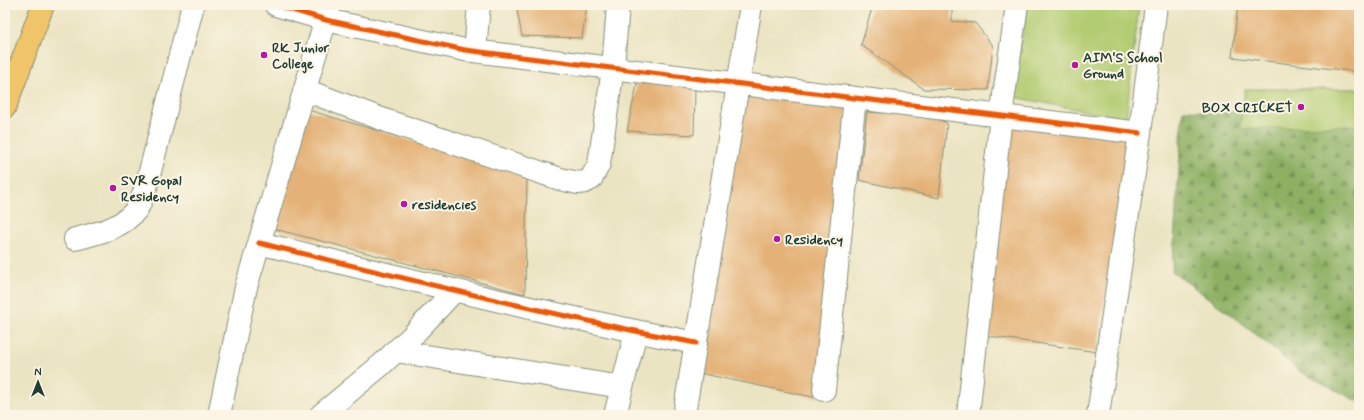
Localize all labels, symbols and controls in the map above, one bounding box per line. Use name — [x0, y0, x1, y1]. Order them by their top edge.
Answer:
place label: RK Junior College — [272, 39, 330, 74]
place label: AIM'S School Ground — [1083, 49, 1163, 83]
marker: RK Junior College — [259, 50, 269, 60]
marker: AIM'S School Ground — [1070, 60, 1080, 70]
place label: BOX CRICKET — [1202, 99, 1293, 117]
marker: BOX CRICKET — [1296, 102, 1306, 112]
place label: SVR Gopal Residency — [121, 172, 182, 206]
marker: SVR Gopal Residency — [108, 183, 118, 193]
place label: residencies — [412, 196, 477, 214]
marker: residencies — [399, 199, 409, 209]
place label: Residency — [785, 231, 844, 249]
marker: Residency — [772, 234, 782, 244]
north arrow — [18, 362, 58, 402]
text: N — [34, 366, 42, 380]

